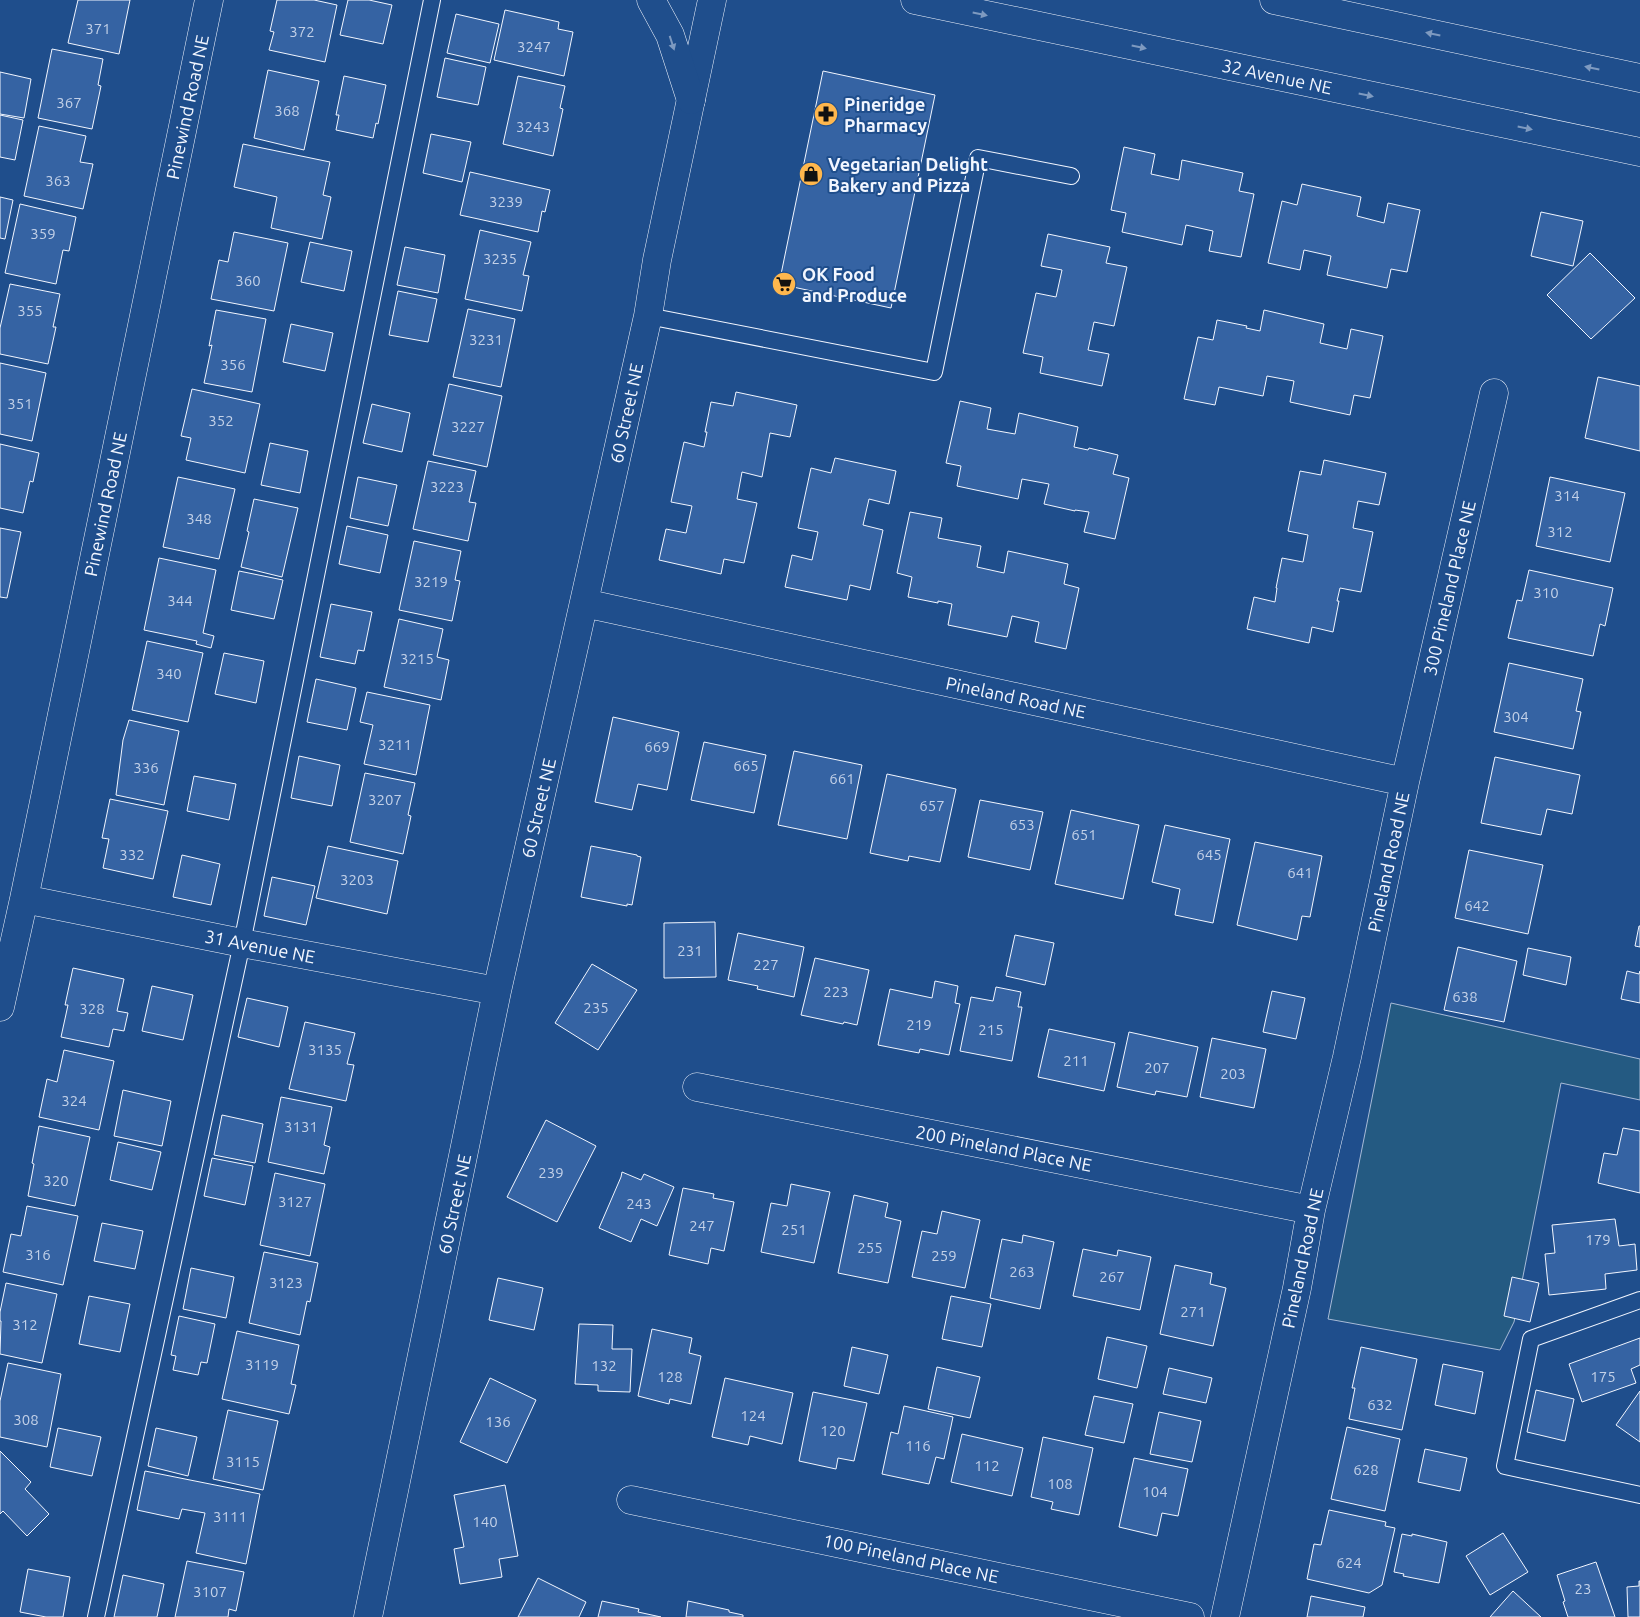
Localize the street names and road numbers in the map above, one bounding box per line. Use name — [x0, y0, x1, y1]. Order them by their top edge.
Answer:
street label: Pinewind Road NE — [162, 33, 212, 181]
street label: 32 Avenue NE — [1220, 55, 1334, 97]
street label: 60 Street NE — [606, 361, 646, 465]
street label: Pinewind Road NE — [80, 430, 130, 578]
street label: 300 Pineland Place NE — [1419, 499, 1479, 677]
street label: Pineland Road NE — [944, 672, 1088, 722]
street label: 60 Street NE — [517, 756, 559, 860]
street label: Pineland Road NE — [1363, 790, 1413, 934]
street label: 31 Avenue NE — [203, 925, 317, 967]
street label: 200 Pineland Place NE — [914, 1121, 1094, 1175]
street label: 60 Street NE — [434, 1152, 474, 1256]
street label: Pineland Road NE — [1277, 1186, 1327, 1330]
street label: 100 Pineland Place NE — [821, 1530, 1001, 1586]

